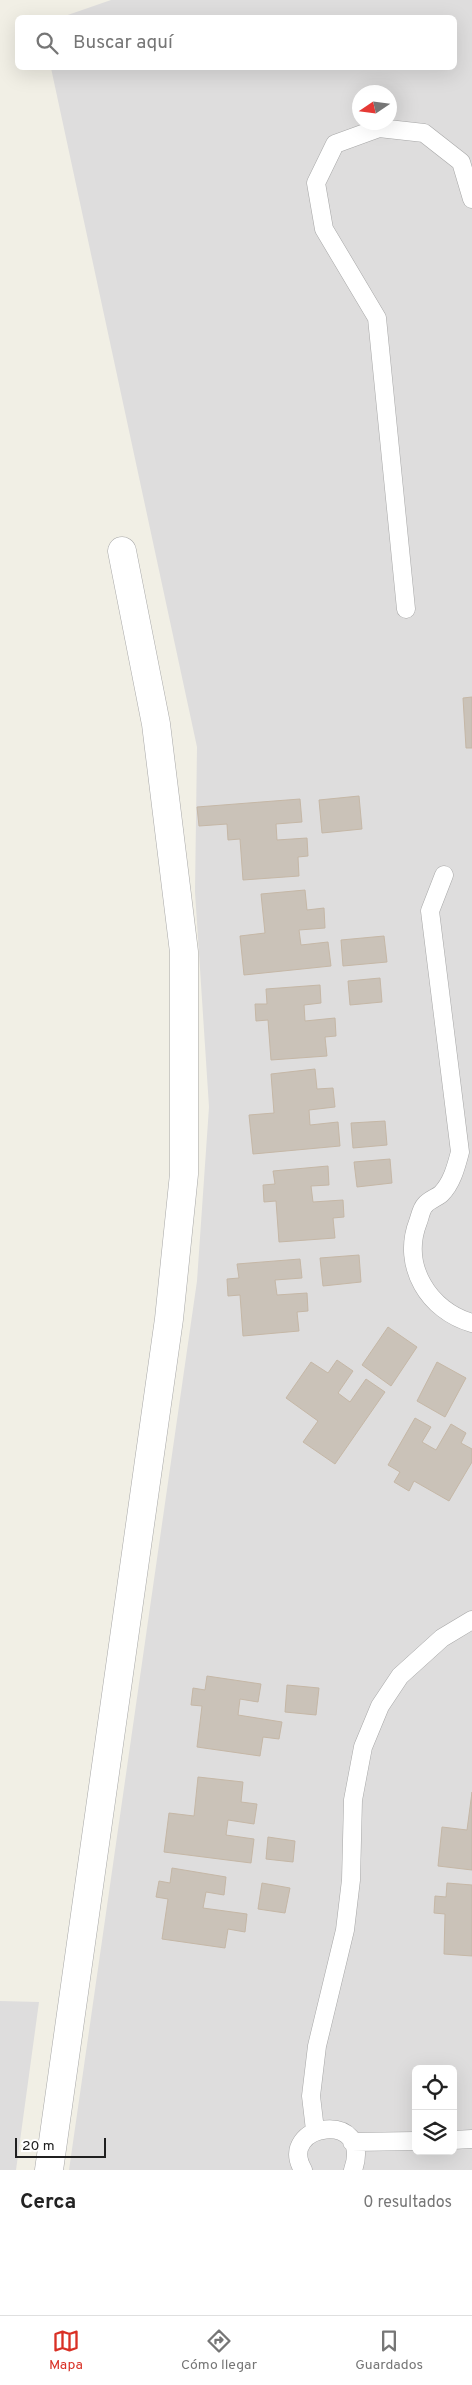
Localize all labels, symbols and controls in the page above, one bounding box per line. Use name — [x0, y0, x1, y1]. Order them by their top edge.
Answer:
search box — [15, 15, 457, 70]
icon: search — [33, 29, 61, 57]
text: Buscar aquí — [73, 31, 173, 55]
north arrow — [352, 85, 397, 130]
map controls — [412, 2065, 457, 2155]
button: locate — [412, 2065, 457, 2110]
button: layers — [412, 2110, 457, 2155]
scale bar — [15, 2135, 106, 2158]
text: 20 m — [22, 2138, 55, 2155]
text: Cerca — [20, 2189, 76, 2216]
text: 0 resultados — [363, 2193, 452, 2213]
tab: Mapa — [49, 2327, 83, 2374]
tab: Cómo llegar — [181, 2327, 257, 2374]
tab: Guardados — [355, 2327, 423, 2374]

